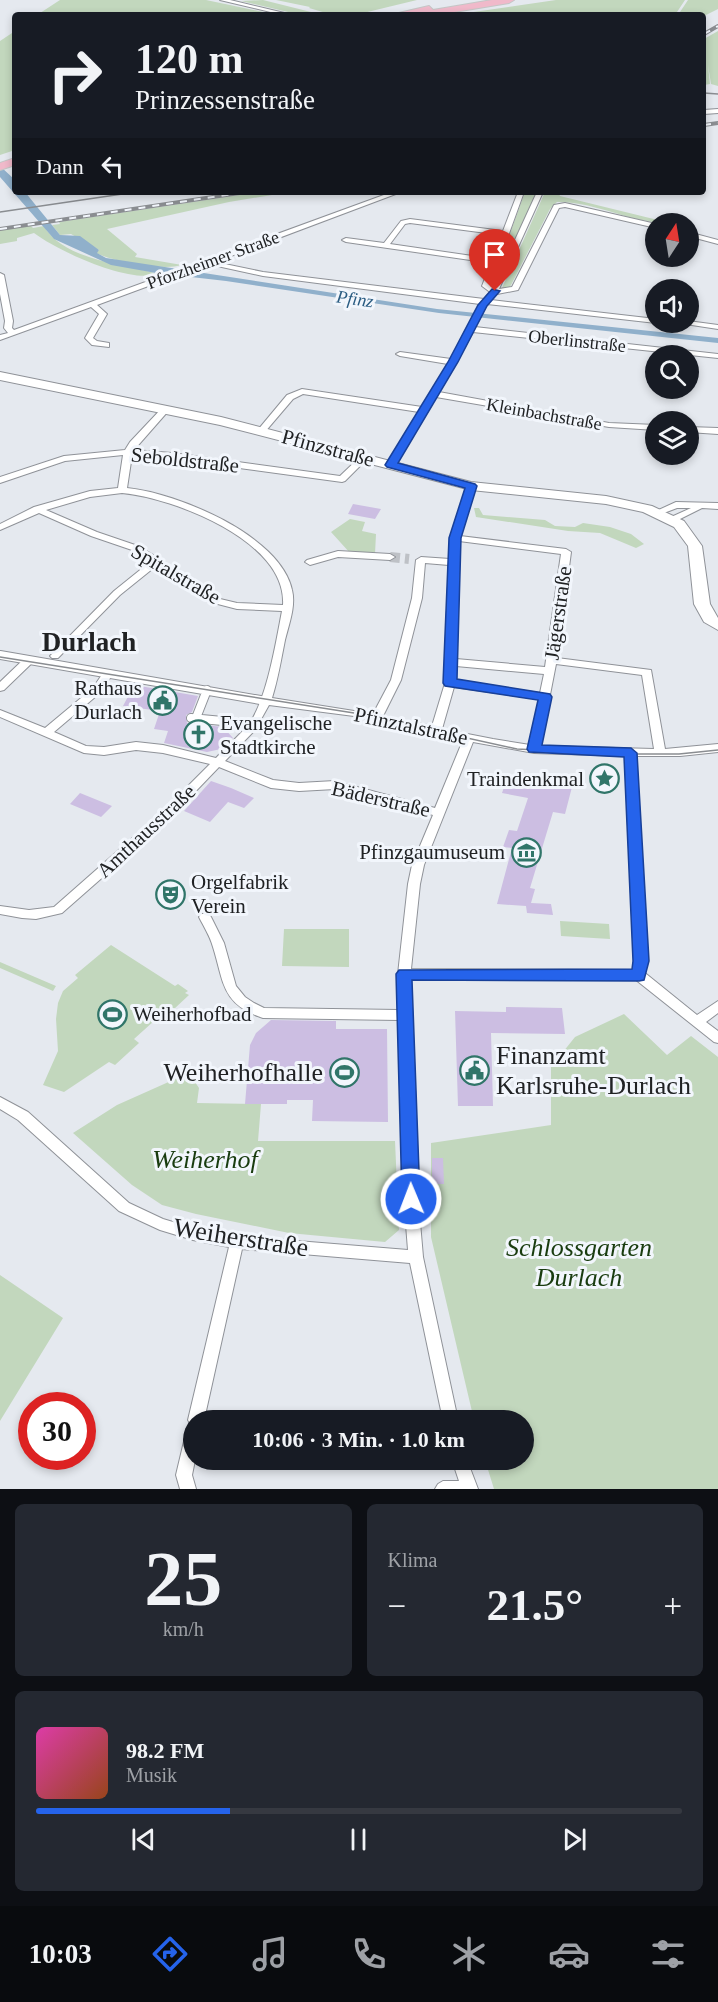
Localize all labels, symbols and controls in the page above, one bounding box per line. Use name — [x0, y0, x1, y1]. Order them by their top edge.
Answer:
icon: right — [36, 36, 114, 114]
text: 120 m — [135, 36, 244, 82]
text: Prinzessenstraße — [135, 85, 315, 115]
icon: left — [96, 150, 129, 183]
text: Dann — [36, 154, 84, 179]
north arrow — [645, 213, 699, 267]
map controls — [645, 213, 699, 465]
street label: Pforzheimer Straße — [144, 227, 282, 293]
pin — [469, 229, 520, 291]
icon: arrive — [478, 238, 511, 271]
button: sound — [645, 279, 699, 333]
water label: Pfinz — [334, 286, 375, 311]
street label: Oberlinstraße — [527, 326, 627, 356]
button: search — [645, 345, 699, 399]
street label: Kleinbachstraße — [485, 394, 603, 434]
button: layers — [645, 411, 699, 465]
street label: Pfinzstraße — [279, 424, 377, 472]
street label: Seboldstraße — [130, 442, 240, 478]
street label: Spitalstraße — [127, 539, 225, 609]
street label: Jägerstraße — [540, 565, 576, 661]
district label: Durlach — [42, 627, 136, 657]
place label: Rathaus Durlach — [74, 676, 142, 724]
public building icon: Rathaus Durlach — [147, 684, 179, 716]
street label: Pfinztalstraße — [352, 702, 470, 750]
place label: Evangelische Stadtkirche — [220, 711, 332, 759]
church icon: Evangelische Stadtkirche — [183, 719, 215, 751]
place icon: Traindenkmal — [589, 763, 621, 795]
place label: Traindenkmal — [467, 767, 584, 791]
street label: Bäderstraße — [329, 776, 433, 822]
street label: Amthausstraße — [92, 779, 200, 883]
museum icon: Pfinzgaumuseum — [510, 836, 542, 868]
place label: Pfinzgaumuseum — [359, 840, 505, 864]
place label: Orgelfabrik Verein — [191, 870, 289, 918]
theatre icon: Orgelfabrik Verein — [154, 878, 186, 910]
sports icon: Weiherhofbad — [96, 998, 128, 1030]
place label: Weiherhofbad — [133, 1002, 252, 1026]
place label: Finanzamt Karlsruhe-Durlach — [496, 1041, 691, 1100]
public building icon: Finanzamt Karlsruhe-Durlach — [459, 1054, 491, 1086]
sports icon: Weiherhofhalle — [328, 1056, 360, 1088]
place label: Weiherhofhalle — [163, 1058, 323, 1087]
park label: Weiherhof — [152, 1145, 261, 1174]
position arrow — [379, 1167, 443, 1231]
street label: Weiherstraße — [171, 1212, 311, 1262]
park label: Schlossgarten Durlach — [506, 1233, 652, 1292]
speed limit sign: 30 — [18, 1392, 96, 1470]
text: 10:06 · 3 Min. · 1.0 km — [252, 1427, 465, 1452]
text: 25 — [144, 1535, 222, 1622]
text: Klima — [388, 1549, 438, 1571]
text: 21.5° — [486, 1580, 583, 1630]
text: − — [388, 1588, 406, 1624]
text: + — [663, 1588, 682, 1624]
text: km/h — [163, 1618, 204, 1640]
text: 98.2 FM — [126, 1738, 204, 1763]
text: Musik — [126, 1764, 177, 1786]
icon: previous — [127, 1823, 160, 1856]
icon: pause — [342, 1823, 375, 1856]
icon: next — [558, 1823, 591, 1856]
icon: directions — [149, 1933, 191, 1975]
icon: music — [249, 1933, 291, 1975]
icon: phone — [348, 1933, 390, 1975]
icon: climate — [448, 1933, 490, 1975]
icon: car — [548, 1933, 590, 1975]
icon: filters — [647, 1933, 689, 1975]
text: 10:03 — [29, 1939, 92, 1969]

